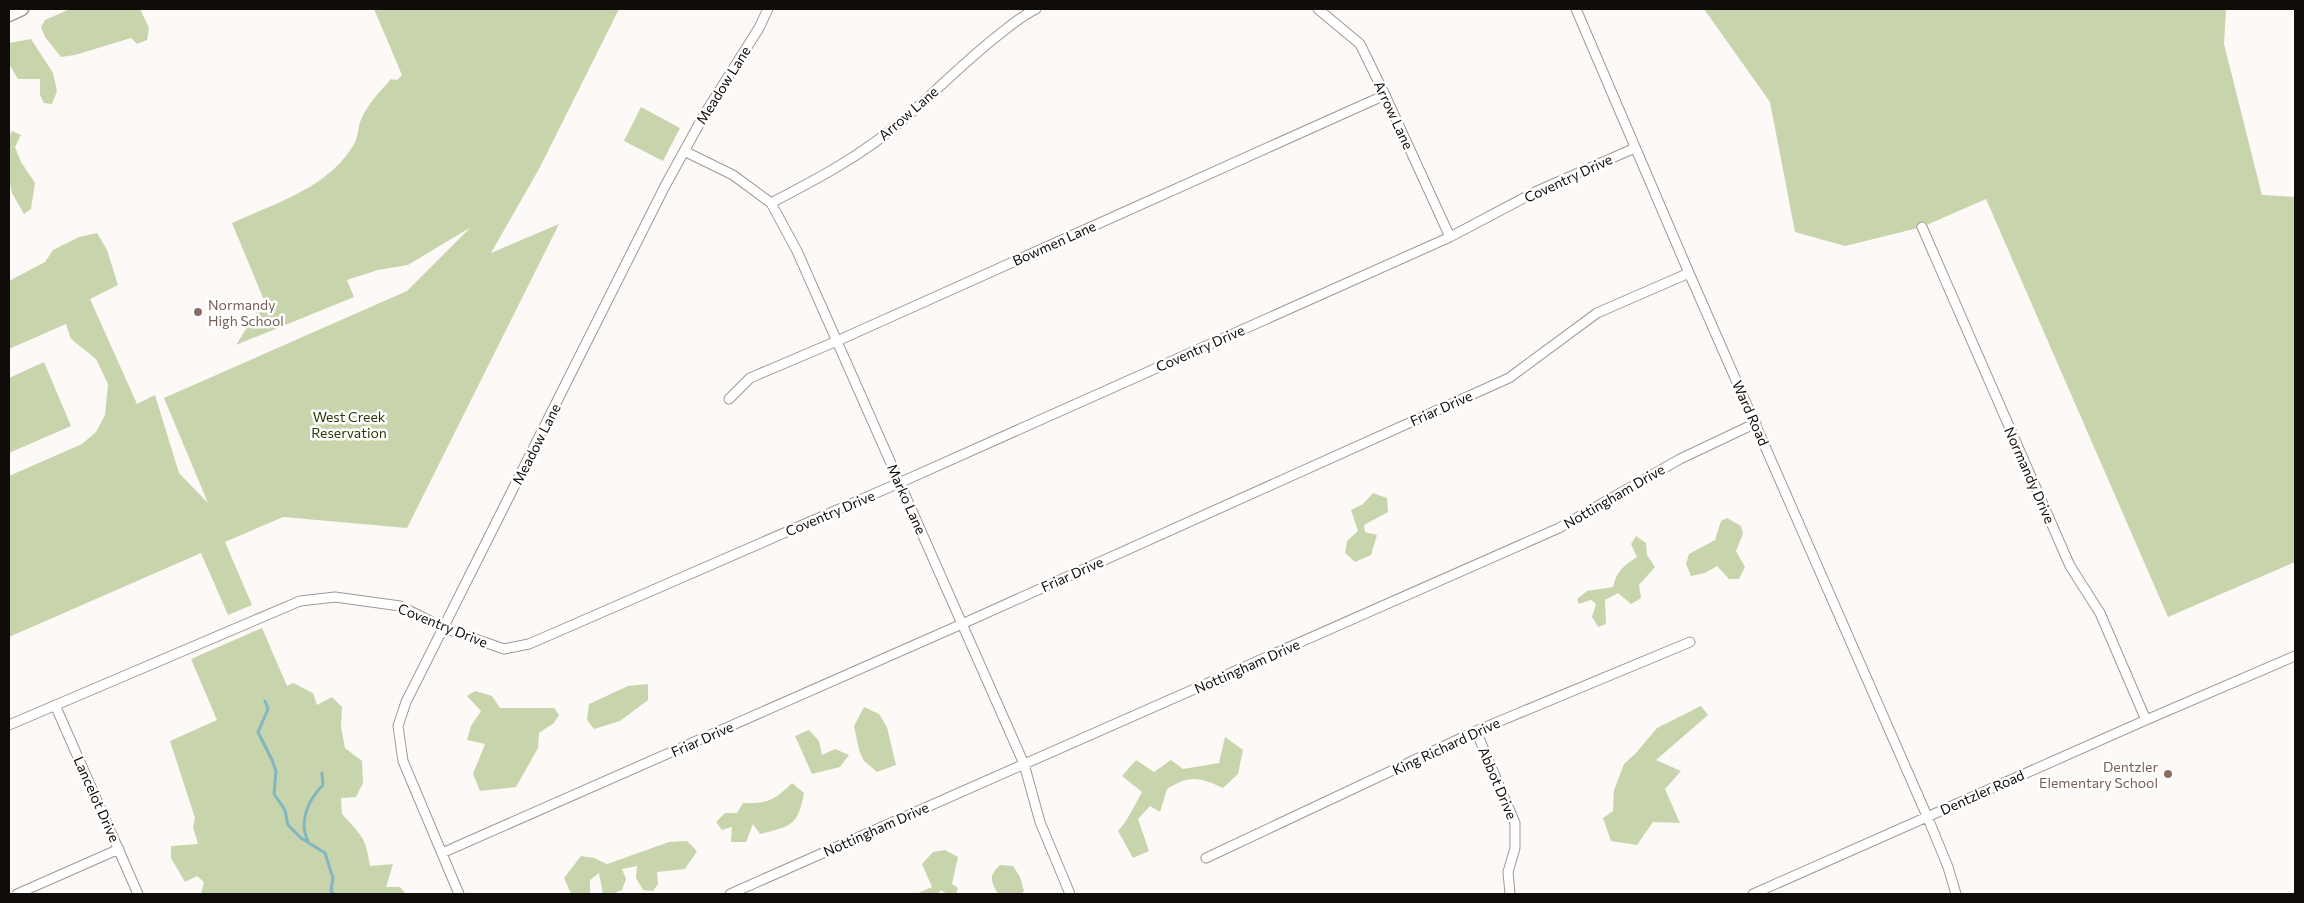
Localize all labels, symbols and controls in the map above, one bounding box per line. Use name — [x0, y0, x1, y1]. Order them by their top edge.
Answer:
street label: Meadow Lane — [692, 43, 754, 127]
street label: Arrow Lane — [1371, 78, 1417, 152]
street label: Arrow Lane — [875, 83, 941, 143]
street label: Coventry Drive — [1521, 150, 1615, 206]
street label: Bowmen Lane — [1010, 217, 1098, 269]
place label: Normandy High School — [208, 296, 284, 329]
marker: Normandy High School — [192, 306, 204, 318]
street label: Coventry Drive — [1153, 321, 1247, 375]
street label: Ward Road — [1729, 378, 1773, 448]
street label: Friar Drive — [1407, 387, 1475, 429]
street label: Meadow Lane — [508, 401, 564, 487]
park label: West Creek Reservation — [311, 408, 387, 441]
street label: Normandy Drive — [2001, 424, 2059, 526]
street label: Nottingham Drive — [1561, 460, 1667, 532]
street label: Marko Lane — [884, 461, 930, 537]
street label: Coventry Drive — [783, 487, 877, 539]
street label: Friar Drive — [1038, 553, 1106, 595]
street label: Coventry Drive — [396, 599, 490, 651]
street label: Nottingham Drive — [1192, 635, 1302, 697]
street label: King Richard Drive — [1390, 714, 1502, 778]
street label: Friar Drive — [668, 718, 736, 760]
street label: Abbot Drive — [1475, 744, 1521, 822]
street label: Lancelot Drive — [71, 754, 123, 844]
place label: Dentzler Elementary School — [2039, 758, 2158, 791]
street label: Dentzler Road — [1937, 766, 2027, 818]
marker: Dentzler Elementary School — [2162, 768, 2174, 780]
street label: Nottingham Drive — [821, 798, 931, 860]

